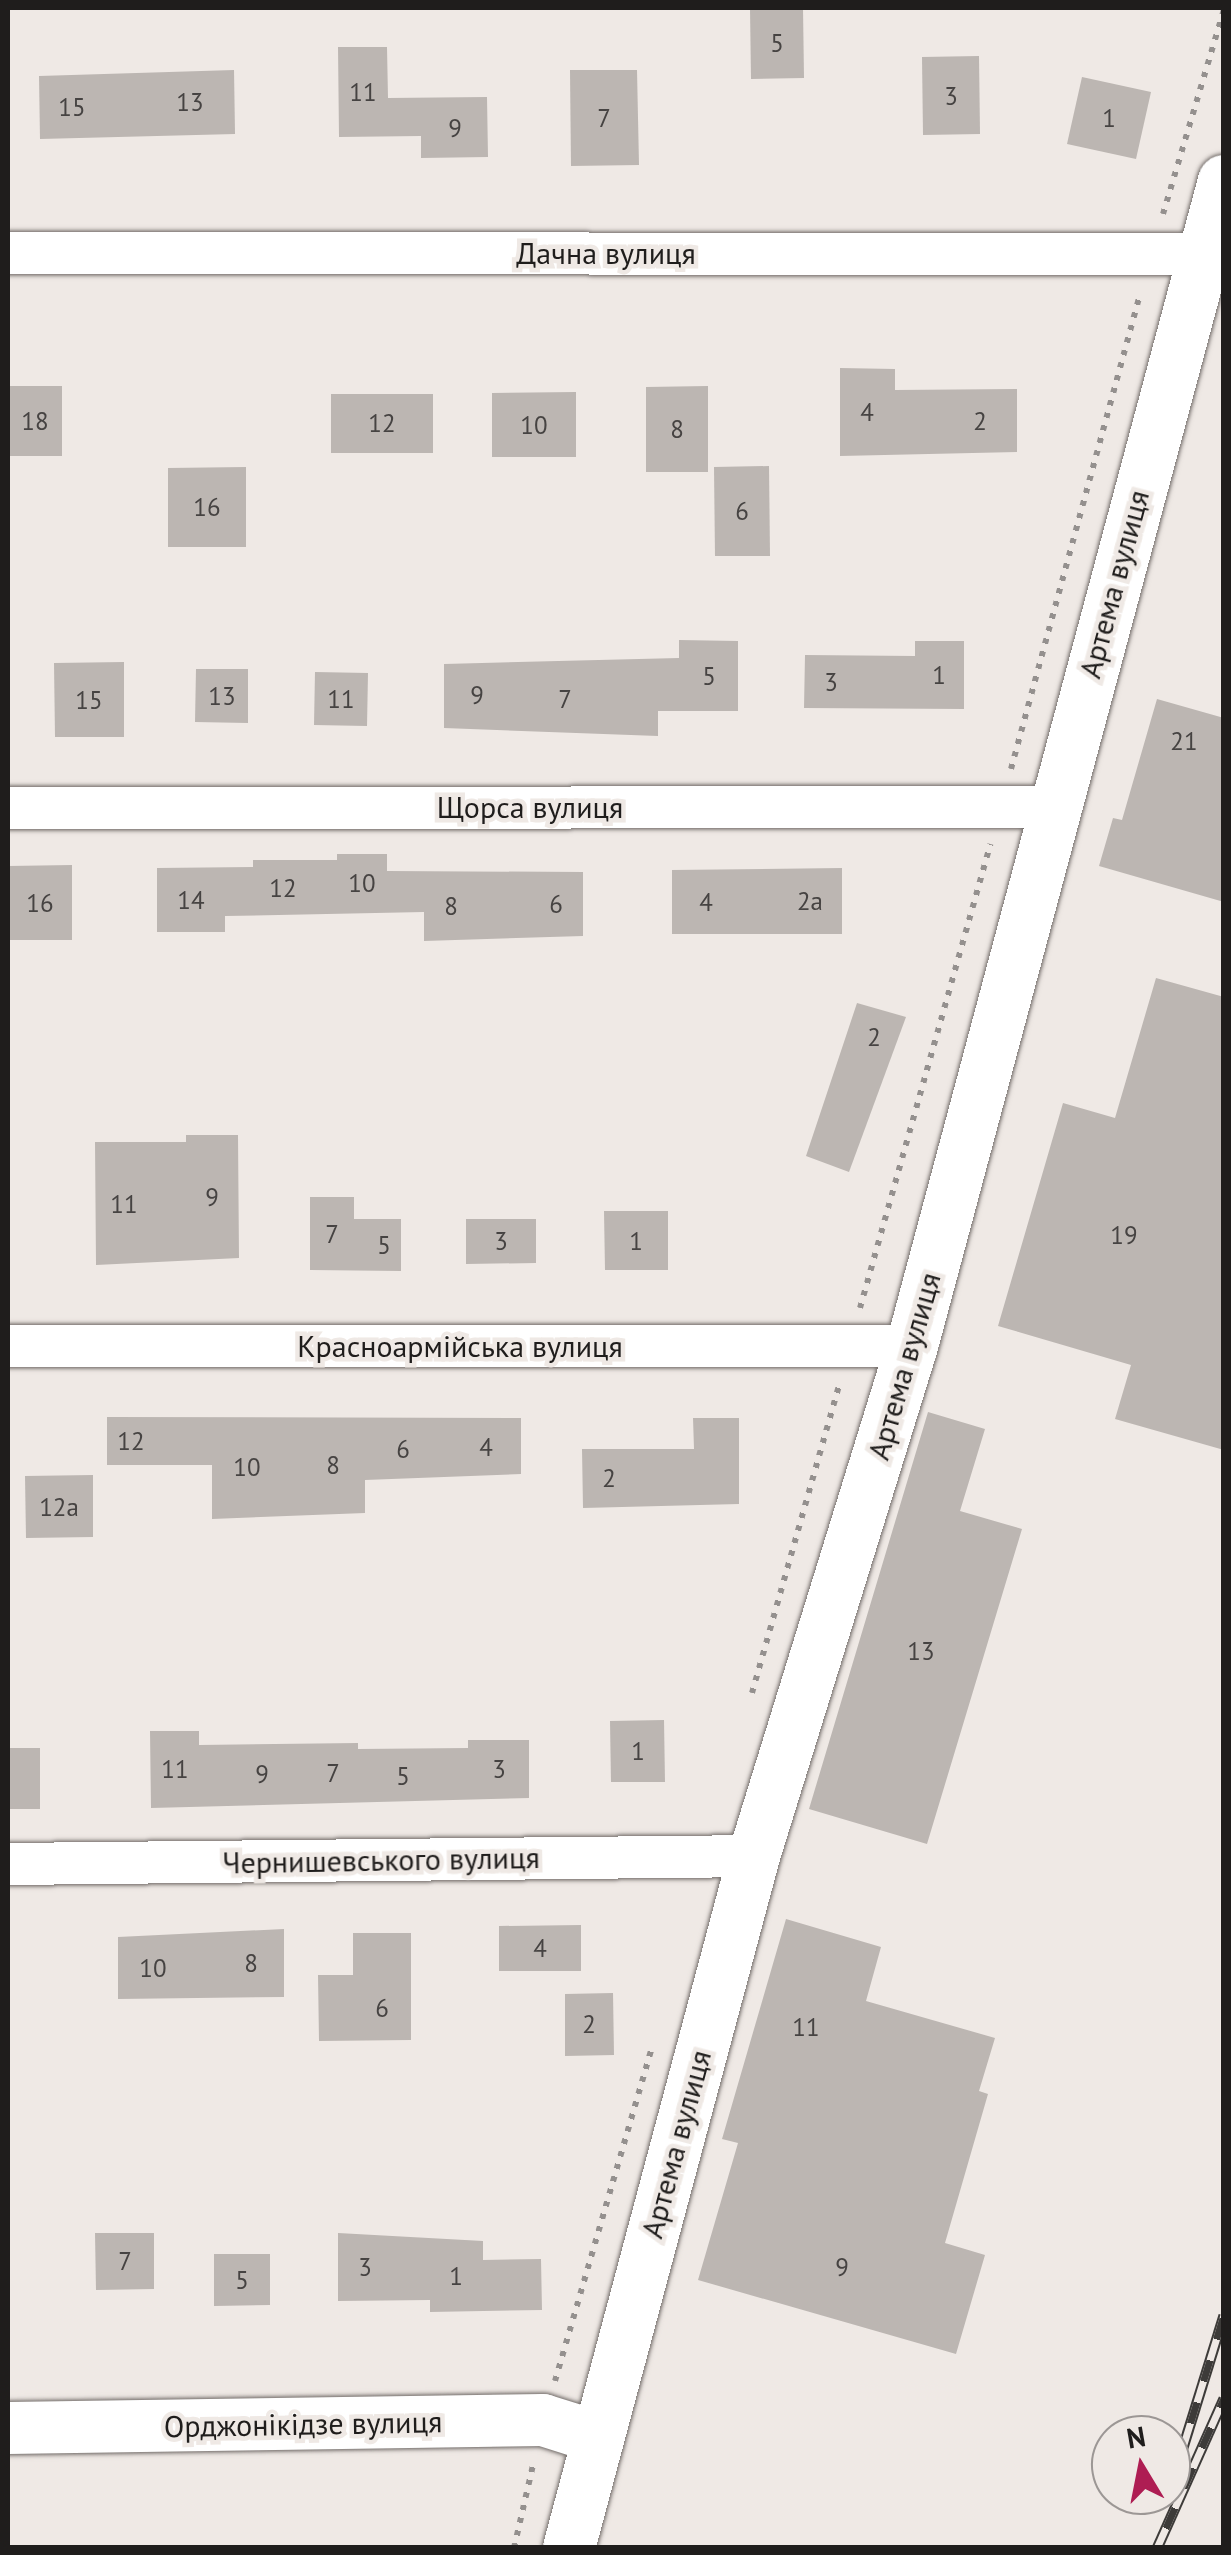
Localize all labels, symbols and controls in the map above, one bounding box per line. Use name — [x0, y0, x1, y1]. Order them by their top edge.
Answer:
house number: 5 — [770, 28, 784, 58]
house number: 11 — [349, 77, 377, 107]
house number: 3 — [944, 81, 958, 111]
house number: 13 — [176, 87, 204, 117]
house number: 15 — [58, 92, 86, 122]
house number: 7 — [597, 103, 611, 133]
house number: 1 — [1102, 103, 1116, 133]
house number: 9 — [448, 113, 462, 143]
street label: Дачна вулиця — [516, 235, 696, 271]
house number: 4 — [860, 397, 874, 427]
house number: 18 — [21, 406, 49, 436]
house number: 2 — [973, 406, 987, 436]
house number: 12 — [368, 408, 396, 438]
house number: 10 — [520, 410, 548, 440]
house number: 8 — [670, 414, 684, 444]
street label: Артема вулиця — [1072, 486, 1156, 682]
house number: 16 — [193, 492, 221, 522]
house number: 6 — [735, 496, 749, 526]
house number: 1 — [932, 660, 946, 690]
house number: 5 — [702, 661, 716, 691]
house number: 3 — [824, 667, 838, 697]
house number: 9 — [470, 680, 484, 710]
house number: 13 — [208, 681, 236, 711]
house number: 11 — [327, 684, 355, 714]
house number: 7 — [558, 684, 572, 714]
house number: 15 — [75, 685, 103, 715]
house number: 21 — [1170, 726, 1198, 756]
street label: Щорса вулиця — [437, 789, 623, 825]
house number: 10 — [348, 868, 376, 898]
house number: 12 — [269, 873, 297, 903]
house number: 14 — [177, 885, 205, 915]
house number: 2а — [797, 886, 823, 916]
house number: 4 — [699, 887, 713, 917]
house number: 16 — [26, 888, 54, 918]
house number: 6 — [549, 889, 563, 919]
house number: 8 — [444, 891, 458, 921]
house number: 2 — [867, 1022, 881, 1052]
house number: 9 — [205, 1182, 219, 1212]
house number: 11 — [110, 1189, 138, 1219]
house number: 7 — [325, 1219, 339, 1249]
house number: 19 — [1110, 1220, 1138, 1250]
house number: 3 — [494, 1226, 508, 1256]
house number: 1 — [629, 1226, 643, 1256]
house number: 5 — [377, 1230, 391, 1260]
street label: Артема вулиця — [860, 1268, 948, 1464]
street label: Красноармійська вулиця — [297, 1328, 623, 1364]
house number: 12 — [117, 1426, 145, 1456]
house number: 4 — [479, 1432, 493, 1462]
house number: 6 — [396, 1434, 410, 1464]
house number: 8 — [326, 1450, 340, 1480]
house number: 10 — [233, 1452, 261, 1482]
house number: 2 — [602, 1463, 616, 1493]
house number: 12а — [39, 1492, 79, 1522]
house number: 13 — [907, 1636, 935, 1666]
house number: 1 — [631, 1736, 645, 1766]
house number: 11 — [161, 1754, 189, 1784]
house number: 3 — [492, 1754, 506, 1784]
house number: 7 — [326, 1758, 340, 1788]
house number: 9 — [255, 1759, 269, 1789]
house number: 5 — [396, 1761, 410, 1791]
street label: Чернишевського вулиця — [222, 1839, 540, 1881]
house number: 4 — [533, 1933, 547, 1963]
house number: 8 — [244, 1948, 258, 1978]
house number: 10 — [139, 1953, 167, 1983]
house number: 6 — [375, 1993, 389, 2023]
house number: 2 — [582, 2009, 596, 2039]
house number: 11 — [792, 2012, 820, 2042]
street label: Артема вулиця — [634, 2046, 718, 2242]
house number: 7 — [118, 2246, 132, 2276]
house number: 3 — [358, 2252, 372, 2282]
house number: 9 — [835, 2252, 849, 2282]
house number: 1 — [449, 2261, 463, 2291]
house number: 5 — [235, 2265, 249, 2295]
street label: Орджонікідзе вулиця — [163, 2404, 443, 2444]
north arrow — [1091, 2415, 1191, 2515]
text: N — [1124, 2417, 1148, 2457]

